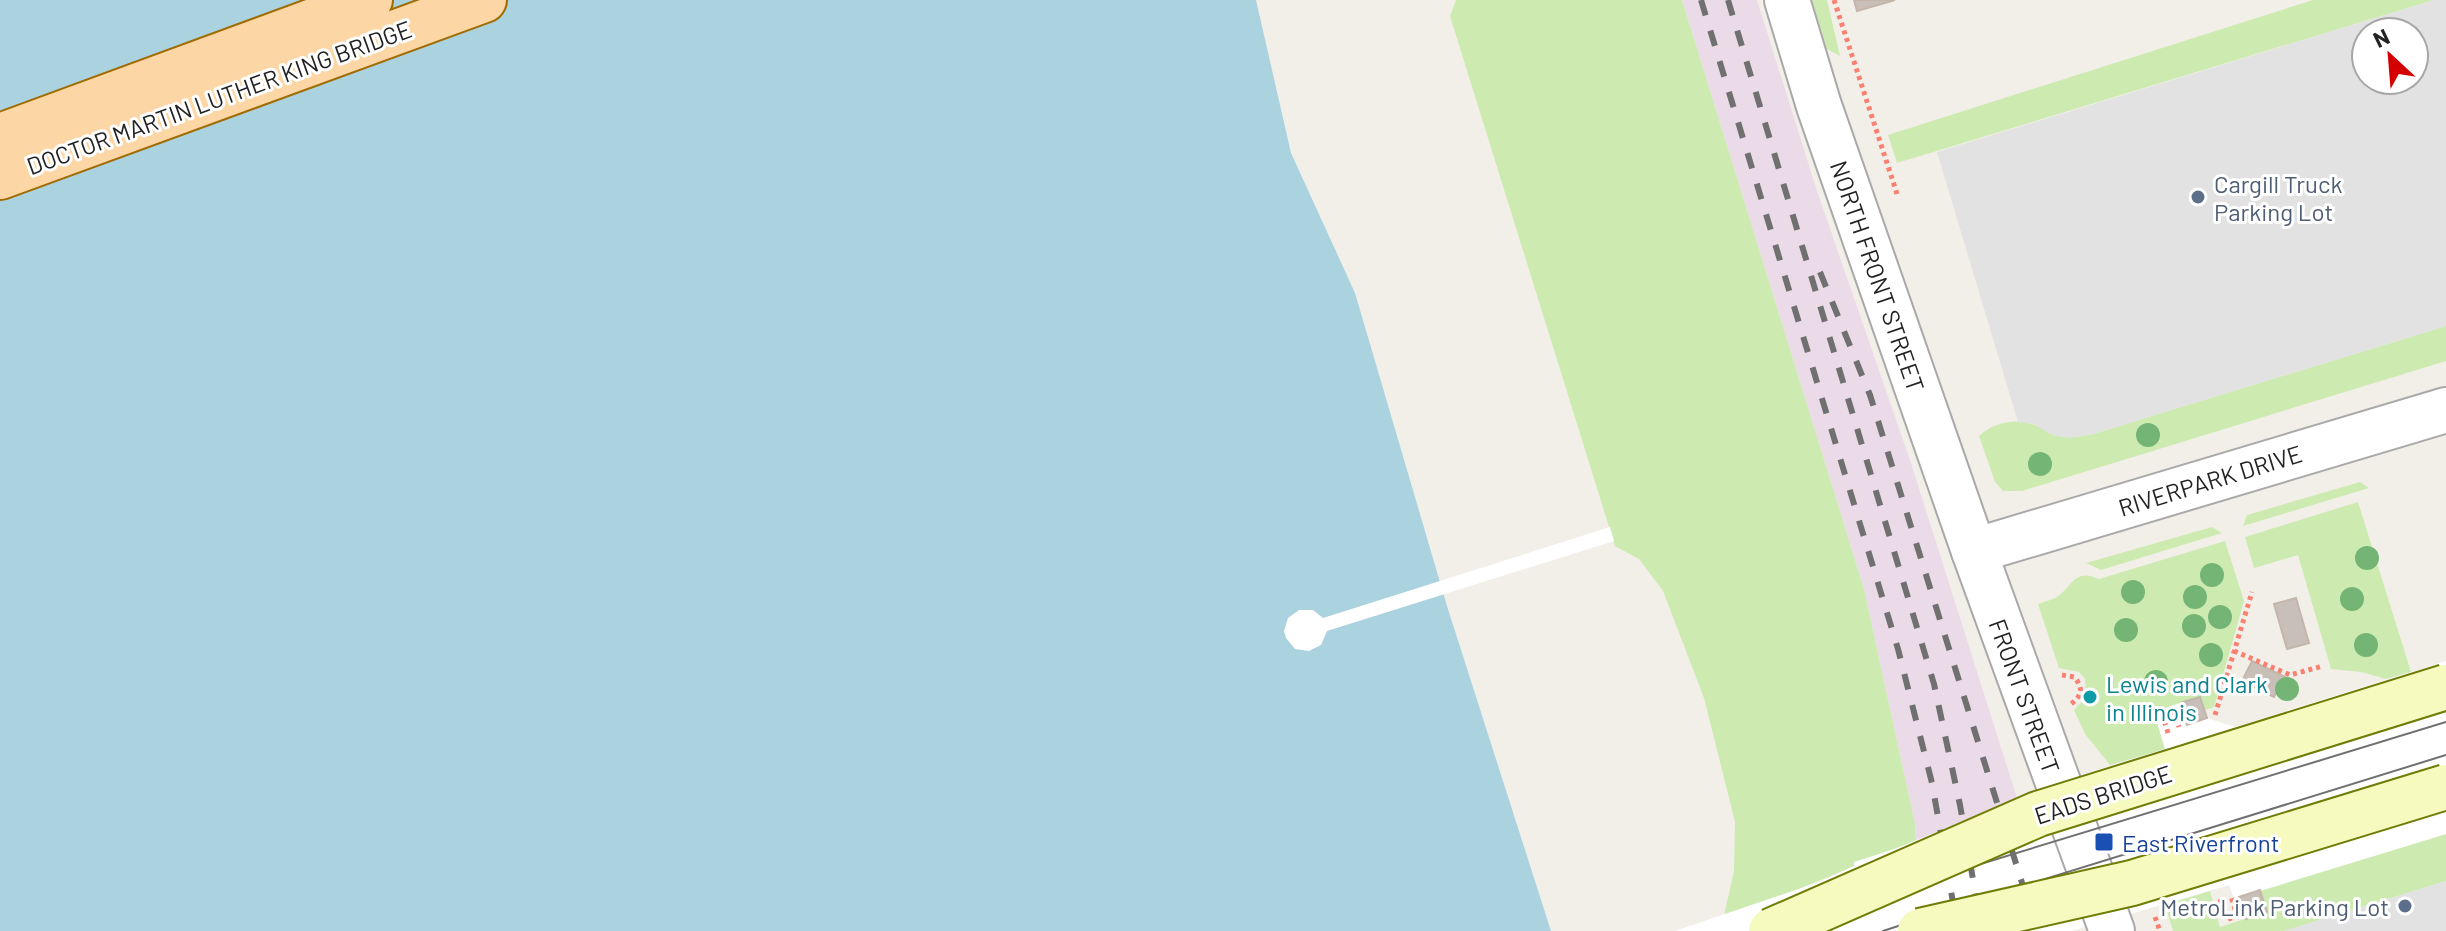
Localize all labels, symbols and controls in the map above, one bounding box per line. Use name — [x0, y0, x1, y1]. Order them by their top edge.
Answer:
street label: DOCTOR MARTIN LUTHER KING BRIDGE — [23, 14, 415, 180]
north arrow — [2350, 16, 2430, 96]
text: N — [2369, 22, 2393, 52]
street label: NORTH FRONT STREET — [1825, 157, 1931, 395]
place label: Cargill Truck Parking Lot — [2214, 169, 2342, 226]
marker: Cargill Truck Parking Lot — [2189, 188, 2207, 206]
street label: RIVERPARK DRIVE — [2115, 438, 2305, 522]
street label: FRONT STREET — [1984, 615, 2066, 777]
place label: Lewis and Clark in Illinois — [2106, 669, 2268, 726]
marker: Lewis and Clark in Illinois — [2081, 688, 2099, 706]
street label: EADS BRIDGE — [2031, 758, 2175, 830]
place label: East Riverfront — [2122, 828, 2279, 857]
marker: East Riverfront — [2093, 831, 2115, 853]
place label: MetroLink Parking Lot — [2160, 892, 2389, 921]
marker: MetroLink Parking Lot — [2396, 897, 2414, 915]

